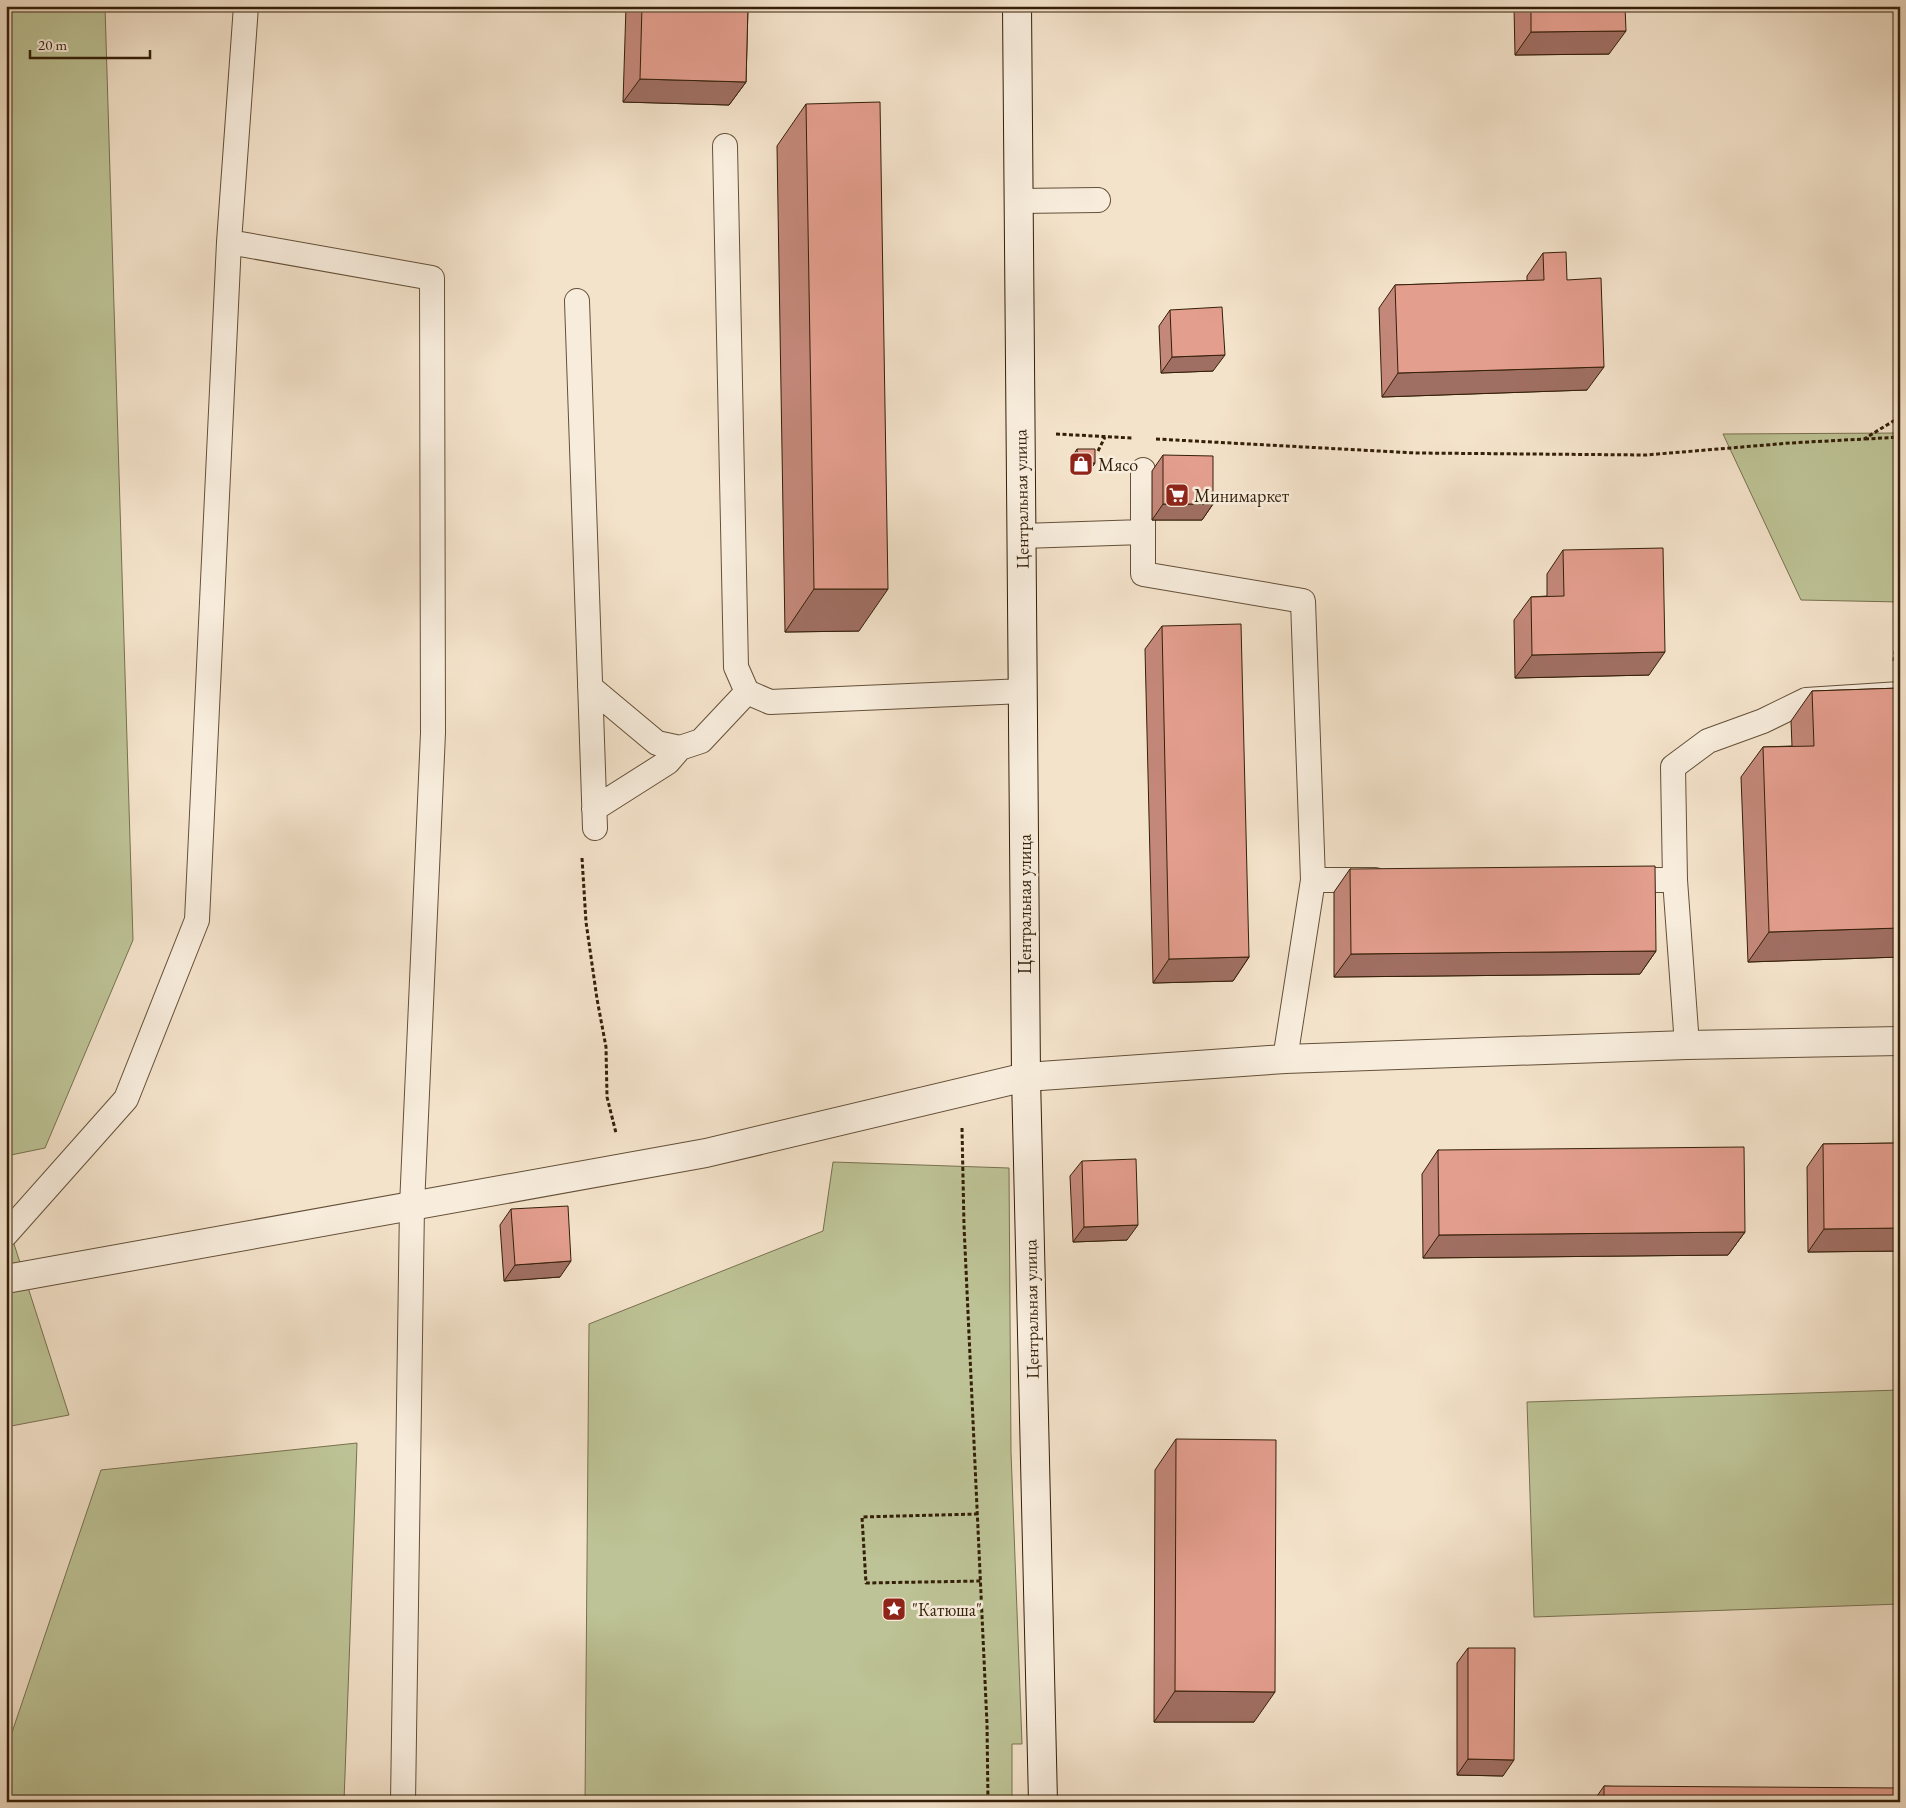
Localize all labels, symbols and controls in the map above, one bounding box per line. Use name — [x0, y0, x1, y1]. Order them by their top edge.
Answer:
scale bar — [30, 28, 150, 60]
text: 20 m — [38, 35, 67, 54]
street label: Центральная улица — [1008, 428, 1034, 569]
shop icon: Мясо — [1068, 451, 1094, 477]
place label: Мясо — [1098, 453, 1138, 476]
supermarket icon: Минимаркет — [1164, 482, 1190, 508]
place label: Минимаркет — [1194, 484, 1290, 507]
street label: Центральная улица — [1013, 833, 1036, 974]
street label: Центральная улица — [1018, 1238, 1044, 1379]
place icon: "Катюша" — [881, 1596, 907, 1622]
place label: "Катюша" — [912, 1598, 982, 1621]

